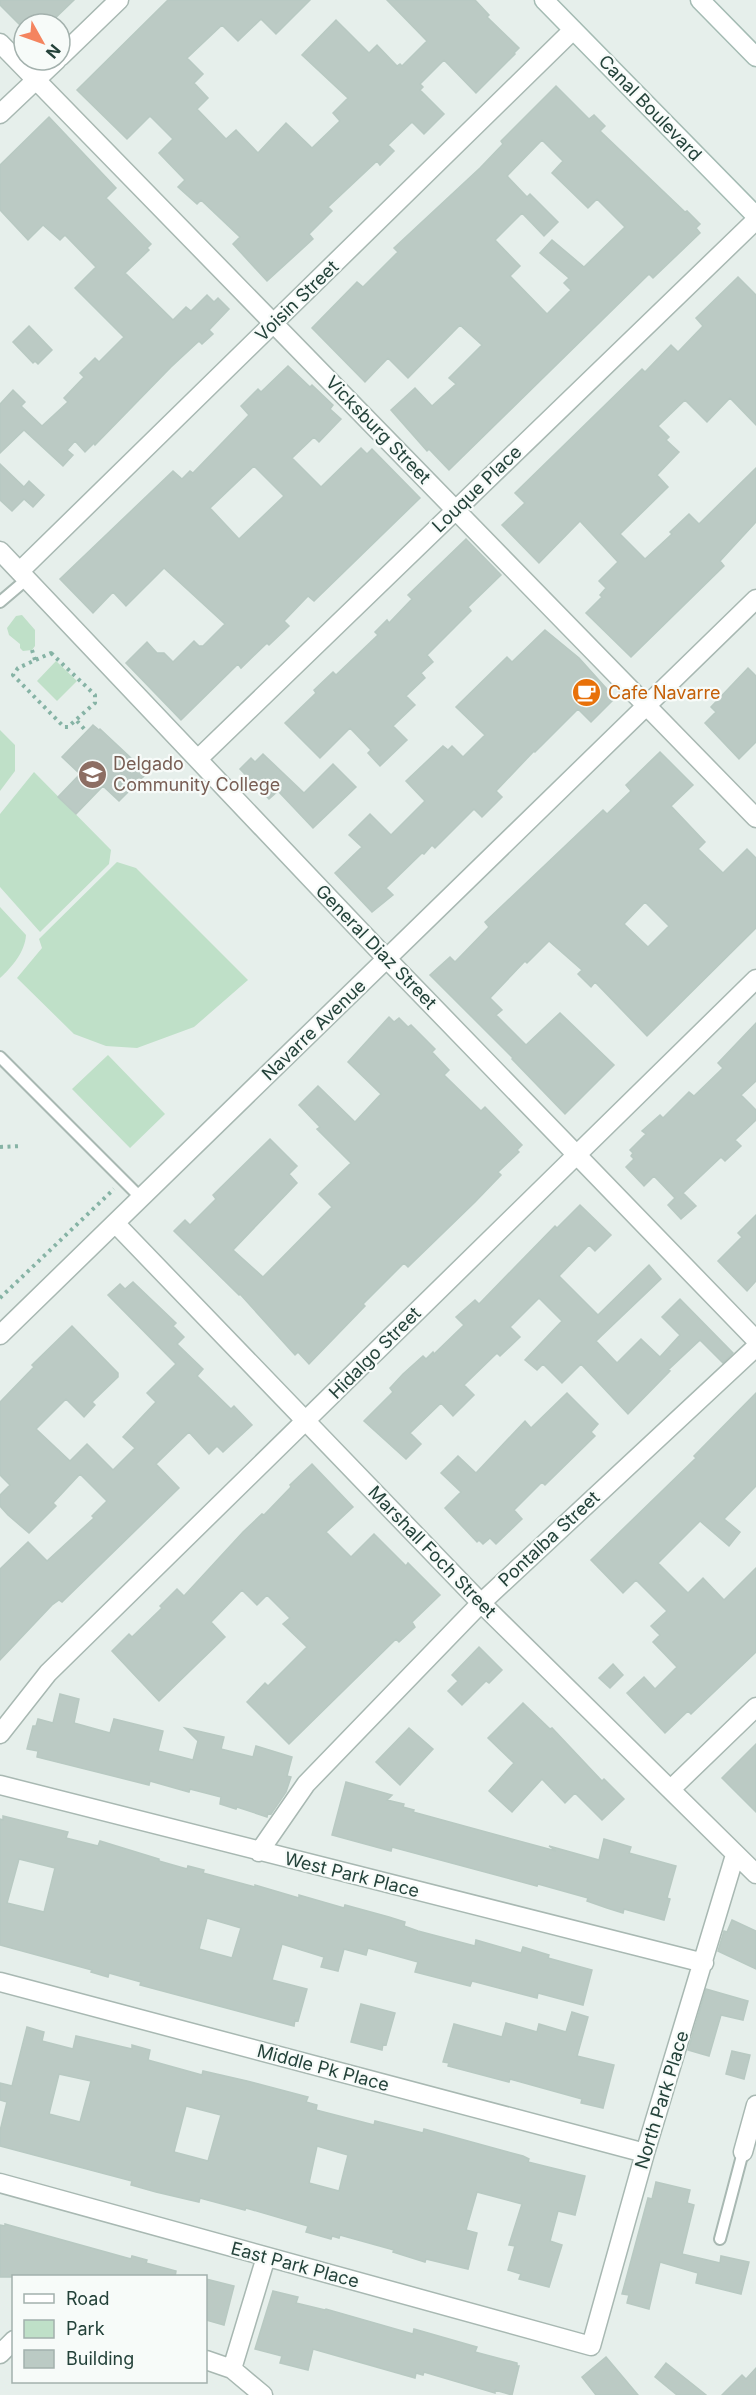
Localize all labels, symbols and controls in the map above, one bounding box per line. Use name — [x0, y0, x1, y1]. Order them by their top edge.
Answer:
north arrow — [12, 12, 72, 72]
text: N — [42, 41, 65, 63]
street label: Canal Boulevard — [595, 50, 706, 165]
street label: Voisin Street — [251, 256, 343, 345]
street label: Vicksburg Street — [322, 371, 435, 488]
street label: Louque Place — [428, 441, 526, 536]
cafe icon: Cafe Navarre — [571, 677, 603, 709]
place label: Cafe Navarre — [608, 682, 721, 703]
place label: Delgado Community College — [113, 753, 280, 795]
school or university icon: Delgado Community College — [76, 758, 108, 790]
street label: General Diaz Street — [312, 880, 441, 1013]
street label: Navarre Avenue — [257, 975, 370, 1084]
street label: Hidalgo Street — [324, 1302, 425, 1403]
street label: Marshall Foch Street — [364, 1482, 501, 1622]
street label: Pontalba Street — [494, 1486, 604, 1591]
street label: West Park Place — [283, 1848, 422, 1901]
street label: North Park Place — [631, 2028, 693, 2171]
street label: Middle Pk Place — [255, 2040, 391, 2095]
street label: East Park Place — [229, 2237, 361, 2292]
legend — [12, 2275, 207, 2383]
text: Road — [66, 2288, 109, 2309]
text: Park — [66, 2318, 105, 2339]
text: Building — [66, 2348, 134, 2369]

